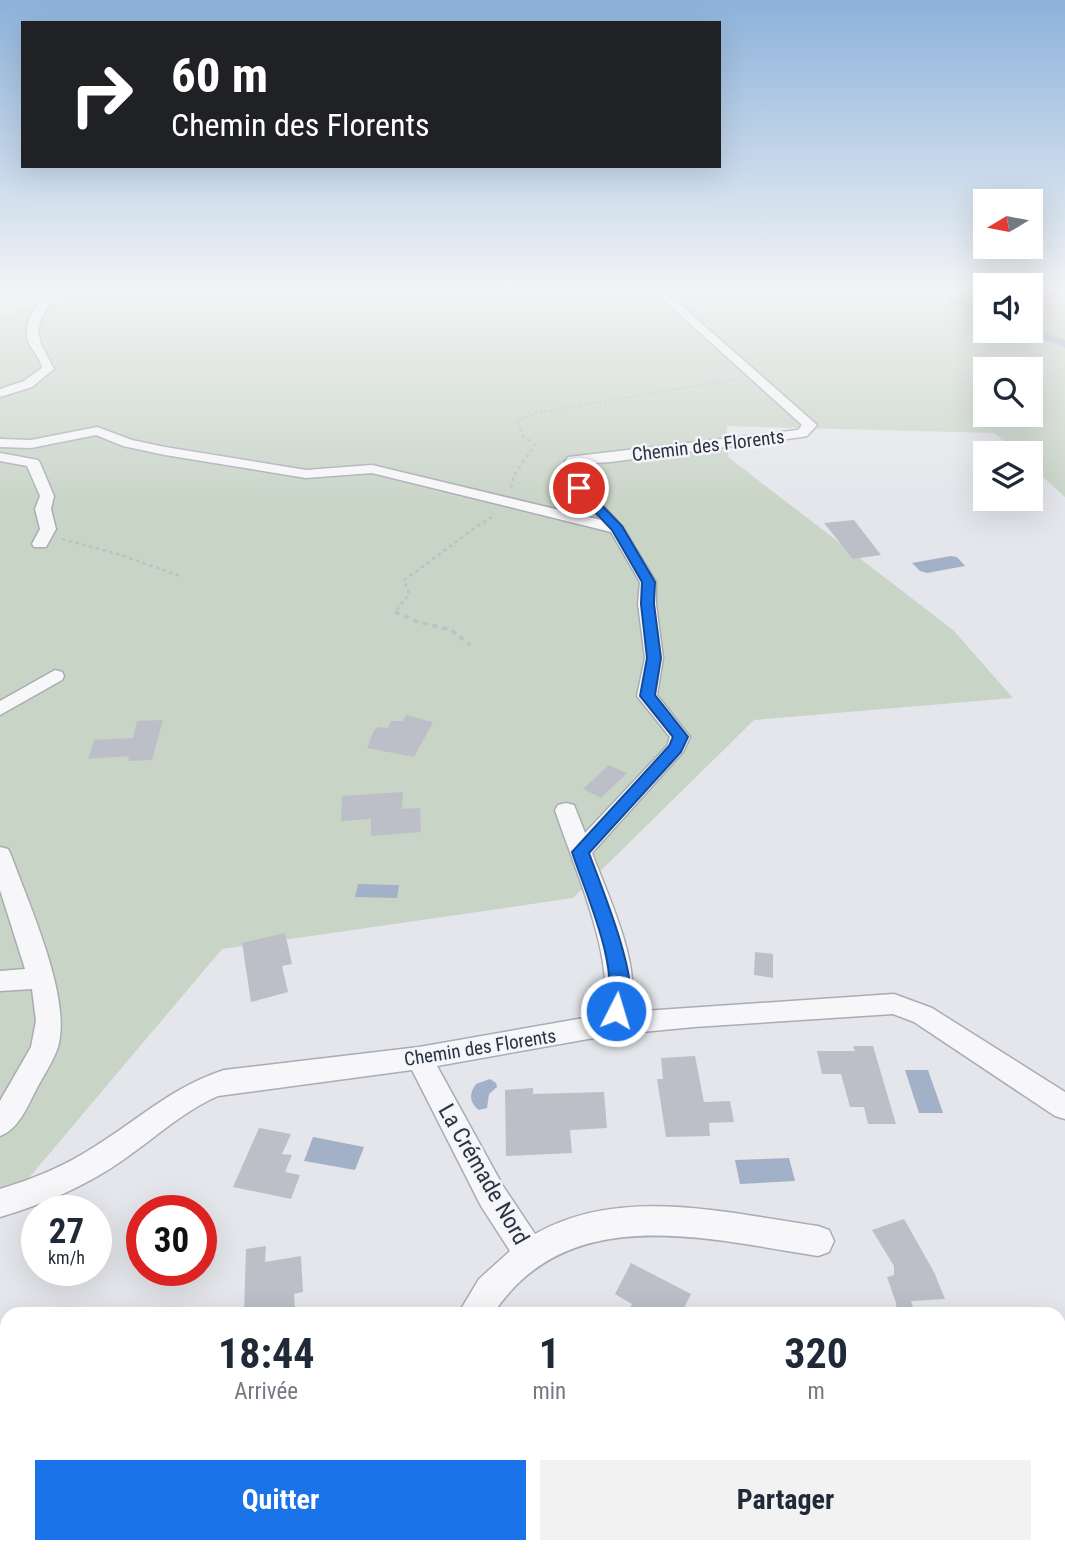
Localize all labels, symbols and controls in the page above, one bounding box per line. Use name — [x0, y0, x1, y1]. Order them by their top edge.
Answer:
text: 60 m — [171, 47, 268, 104]
icon: right — [56, 49, 147, 140]
text: Chemin des Florents — [171, 106, 430, 144]
north arrow — [973, 189, 1043, 259]
map controls — [973, 189, 1043, 511]
button: sound — [973, 273, 1043, 343]
button: search — [973, 357, 1043, 427]
street label: Chemin des Florents — [630, 425, 786, 466]
button: layers — [973, 441, 1043, 511]
pin — [549, 458, 609, 518]
icon: arrive — [560, 469, 598, 507]
position arrow — [579, 974, 653, 1048]
street label: Chemin des Florents — [402, 1024, 558, 1071]
street label: La Crémade Nord — [432, 1099, 535, 1249]
speed limit sign: 30 — [126, 1195, 217, 1286]
text: 27 — [49, 1211, 84, 1252]
text: km/h — [48, 1247, 85, 1268]
text: 18:44 — [218, 1329, 314, 1378]
text: 1 — [539, 1329, 560, 1378]
text: 320 — [784, 1329, 848, 1378]
text: Arrivée — [234, 1378, 298, 1405]
text: min — [532, 1378, 566, 1405]
text: m — [807, 1378, 825, 1405]
button: Quitter — [35, 1460, 526, 1540]
button: Partager — [540, 1460, 1031, 1540]

